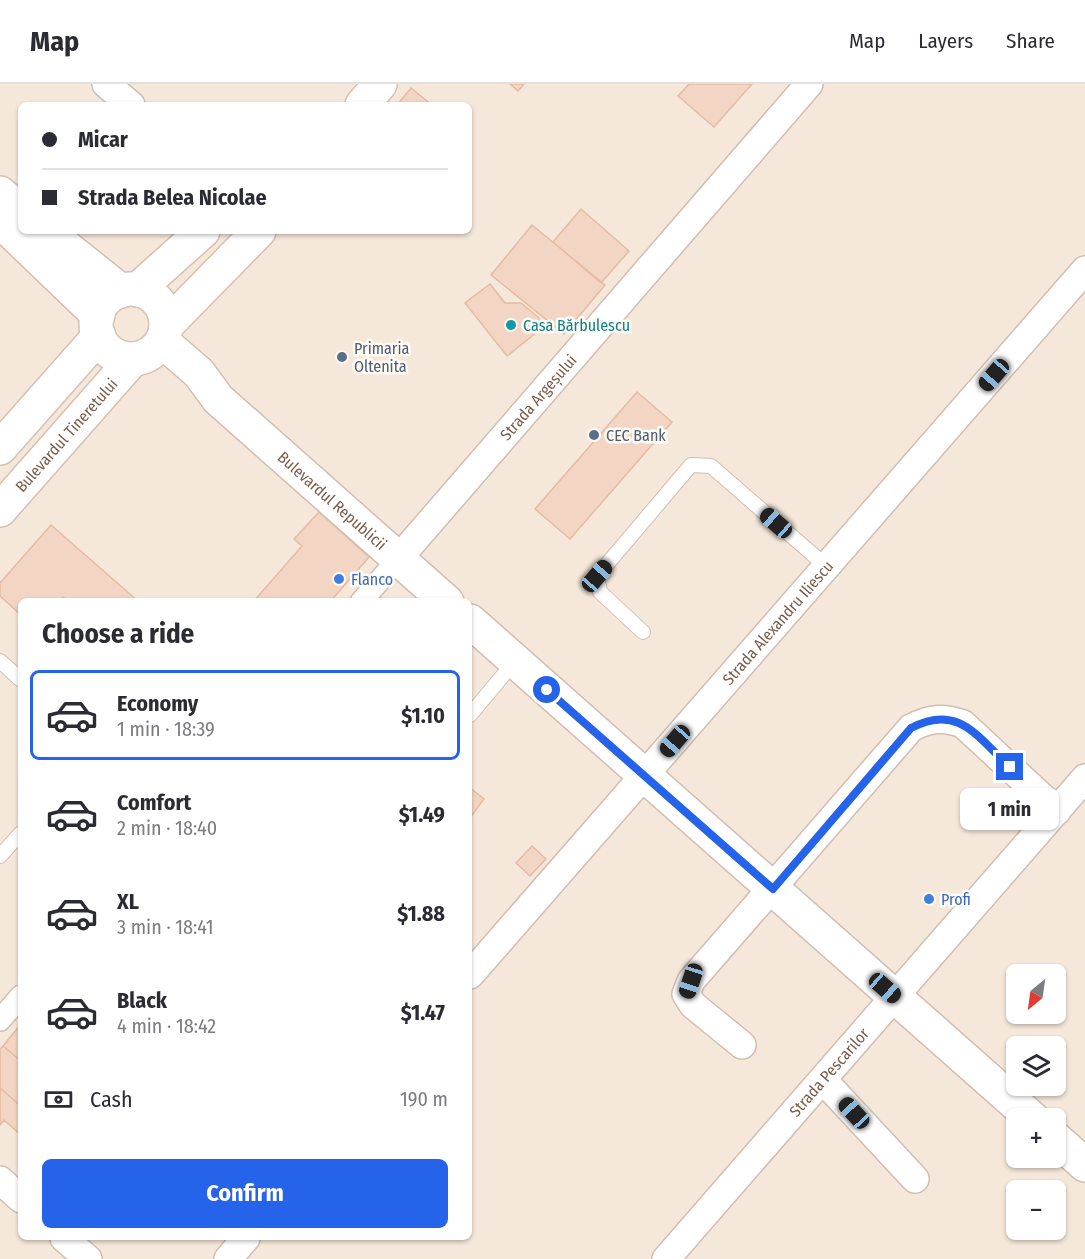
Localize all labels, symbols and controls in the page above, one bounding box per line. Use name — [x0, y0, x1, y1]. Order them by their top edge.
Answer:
text: Map — [30, 25, 79, 58]
text: Map — [849, 28, 885, 54]
text: Layers — [918, 28, 973, 54]
text: Share — [1006, 28, 1055, 54]
text: Micar — [78, 126, 128, 153]
text: Strada Belea Nicolae — [78, 184, 267, 211]
place label: Casa Bărbulescu — [523, 316, 630, 335]
marker: Casa Bărbulescu — [504, 318, 518, 332]
place label: Primaria Oltenita — [354, 339, 409, 376]
marker: Primaria Oltenita — [335, 350, 349, 364]
street label: Strada Argeșului — [496, 351, 581, 444]
car — [975, 356, 1013, 394]
street label: Bulevardul Tineretului — [11, 375, 122, 496]
place label: CEC Bank — [606, 426, 666, 445]
marker: CEC Bank — [587, 428, 601, 442]
street label: Bulevardul Republicii — [274, 448, 390, 554]
car — [757, 504, 795, 542]
car — [578, 557, 616, 595]
street label: Strada Alexandru Iliescu — [719, 557, 837, 689]
place label: Flanco — [351, 570, 393, 589]
marker: Flanco — [332, 572, 346, 586]
text: Choose a ride — [42, 618, 194, 650]
route start — [533, 676, 560, 703]
icon: car — [45, 688, 99, 742]
text: Economy — [117, 690, 198, 717]
text: $1.10 — [401, 702, 445, 729]
text: 1 min · 18:39 — [117, 717, 215, 741]
car — [656, 722, 694, 760]
route end — [996, 753, 1023, 780]
icon: car — [45, 787, 99, 841]
callout: 1 min — [960, 788, 1060, 830]
text: Comfort — [117, 789, 191, 816]
text: 1 min — [988, 797, 1031, 821]
text: $1.49 — [399, 801, 445, 828]
text: 2 min · 18:40 — [117, 816, 217, 840]
icon: car — [45, 886, 99, 940]
text: XL — [117, 888, 139, 915]
place label: Profi — [941, 890, 971, 909]
marker: Profi — [922, 892, 936, 906]
text: $1.88 — [397, 900, 445, 927]
text: 3 min · 18:41 — [117, 915, 214, 939]
car — [677, 961, 705, 1001]
north arrow — [1006, 964, 1066, 1024]
map controls — [1006, 964, 1066, 1240]
car — [866, 969, 904, 1007]
icon: car — [45, 985, 99, 1039]
text: Black — [117, 987, 167, 1014]
text: $1.47 — [401, 999, 445, 1026]
text: 4 min · 18:42 — [117, 1014, 216, 1038]
street label: Strada Pescarilor — [786, 1024, 873, 1121]
button: layers — [1006, 1036, 1066, 1096]
icon: cash — [42, 1083, 75, 1116]
text: Cash — [90, 1086, 133, 1113]
text: 190 m — [400, 1087, 448, 1111]
car — [835, 1094, 873, 1132]
button: + — [1006, 1108, 1066, 1168]
button: Confirm — [42, 1159, 448, 1228]
button: − — [1006, 1180, 1066, 1240]

